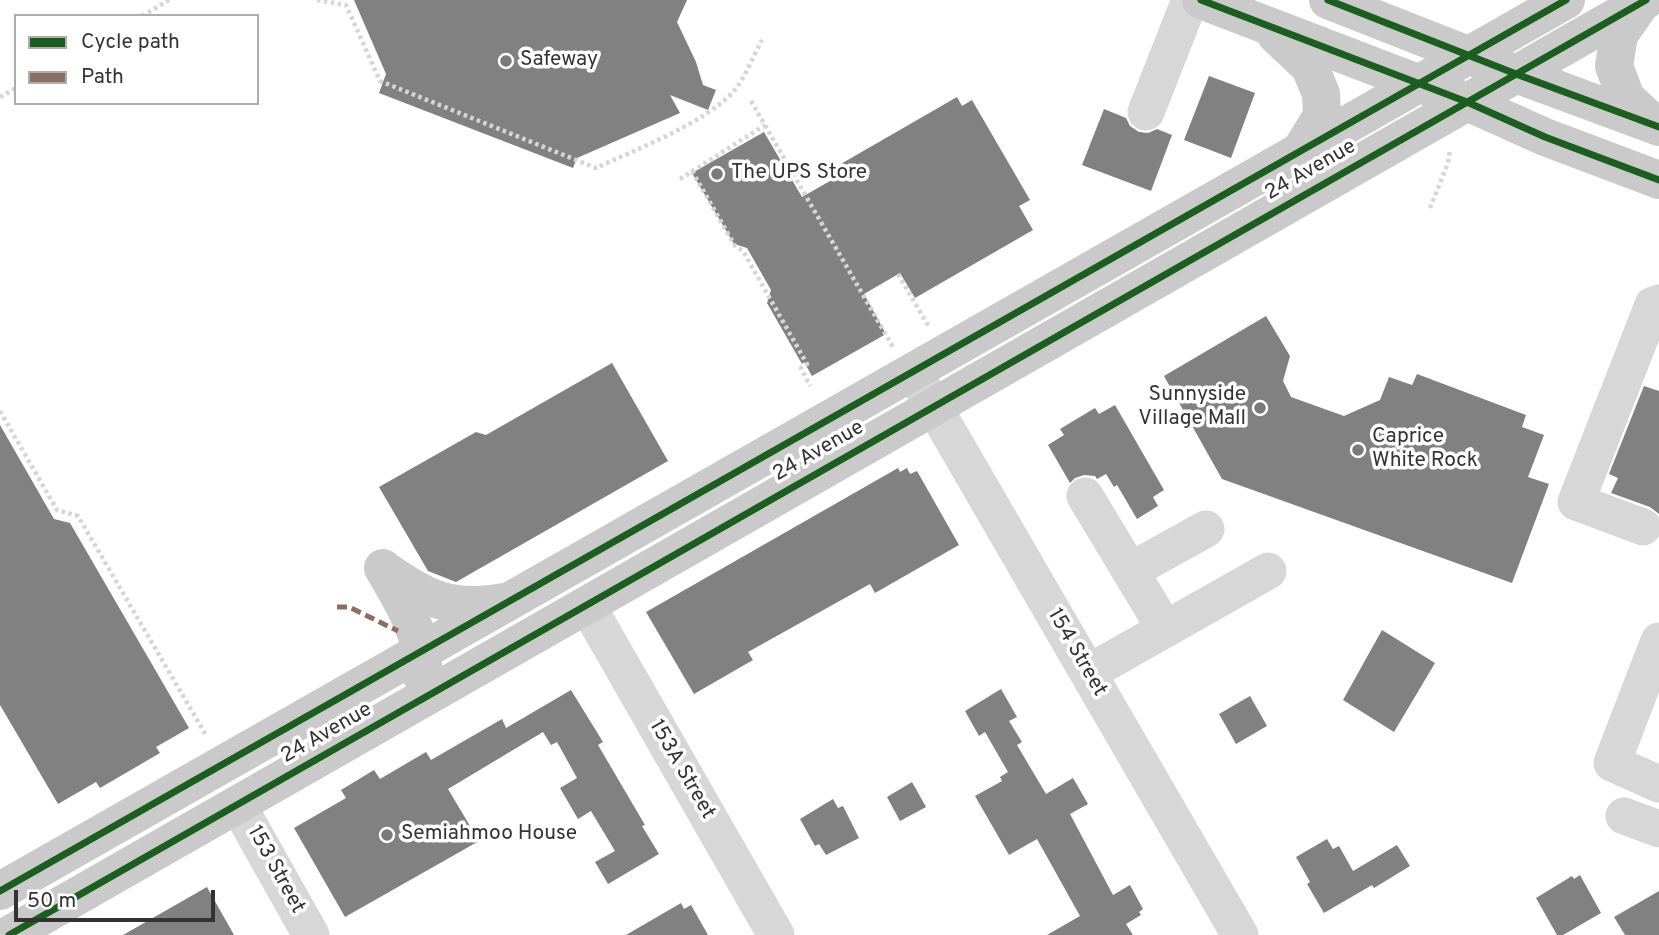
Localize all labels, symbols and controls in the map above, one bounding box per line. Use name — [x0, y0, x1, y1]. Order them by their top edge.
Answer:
legend — [14, 14, 259, 105]
text: Cycle path — [81, 29, 180, 56]
place label: Safeway — [520, 48, 598, 74]
marker: Safeway — [498, 53, 514, 69]
text: Path — [81, 64, 124, 91]
street label: 24 Avenue — [1261, 135, 1361, 207]
place label: The UPS Store — [731, 161, 867, 187]
marker: The UPS Store — [709, 166, 725, 182]
place label: Sunnyside Village Mall — [1138, 383, 1246, 433]
marker: Sunnyside Village Mall — [1252, 400, 1268, 416]
street label: 24 Avenue — [769, 416, 869, 488]
place label: Caprice White Rock — [1372, 425, 1478, 475]
marker: Caprice White Rock — [1350, 442, 1366, 458]
street label: 154 Street — [1041, 605, 1111, 701]
street label: 24 Avenue — [277, 698, 377, 770]
street label: 153A Street — [643, 716, 719, 824]
street label: 153 Street — [241, 822, 309, 918]
place label: Semiahmoo House — [401, 822, 577, 848]
marker: Semiahmoo House — [379, 827, 395, 843]
scale bar — [18, 876, 219, 920]
text: 50 m — [27, 888, 76, 915]

